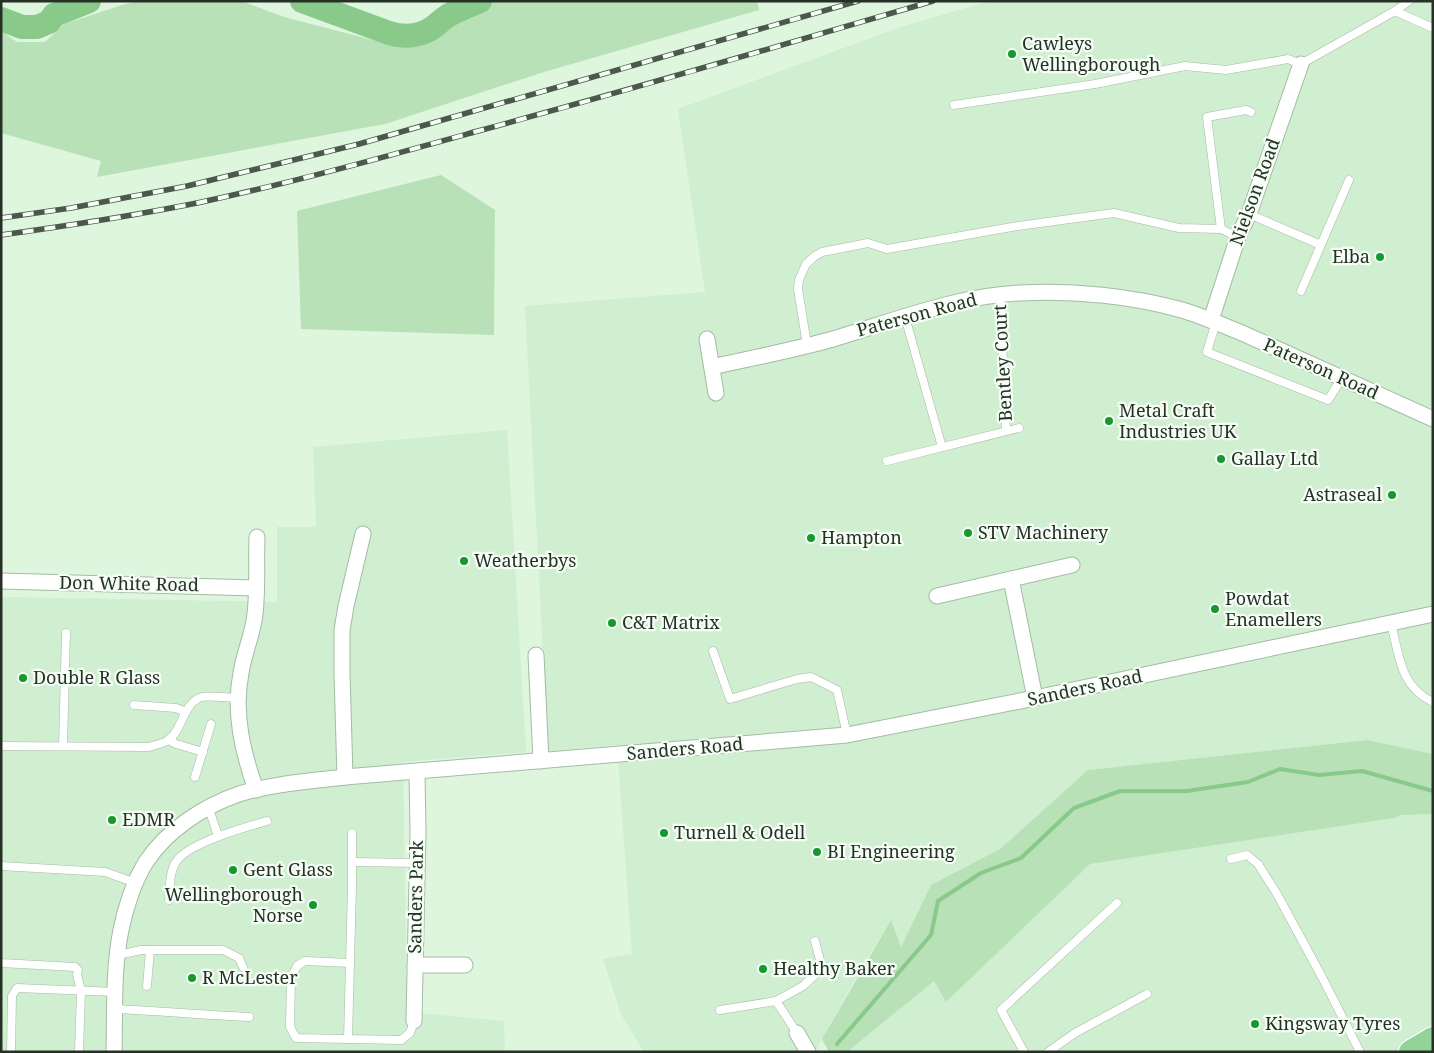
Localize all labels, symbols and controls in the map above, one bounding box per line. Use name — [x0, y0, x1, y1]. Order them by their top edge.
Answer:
place label: Cawleys Wellingborough — [1022, 31, 1160, 76]
marker: Cawleys Wellingborough — [1006, 48, 1018, 60]
street label: Nielson Road — [1223, 135, 1285, 249]
place label: Elba — [1332, 244, 1370, 268]
marker: Elba — [1374, 251, 1386, 263]
street label: Paterson Road — [854, 286, 980, 342]
street label: Bentley Court — [987, 304, 1017, 422]
street label: Paterson Road — [1260, 332, 1383, 404]
place label: Metal Craft Industries UK — [1119, 398, 1237, 443]
marker: Metal Craft Industries UK — [1103, 415, 1115, 427]
place label: Gallay Ltd — [1231, 446, 1318, 470]
marker: Gallay Ltd — [1215, 453, 1227, 465]
place label: Astraseal — [1303, 482, 1382, 506]
marker: Astraseal — [1386, 489, 1398, 501]
place label: STV Machinery — [978, 520, 1109, 544]
place label: Hampton — [821, 525, 902, 549]
marker: STV Machinery — [962, 527, 974, 539]
marker: Hampton — [805, 532, 817, 544]
place label: Weatherbys — [474, 548, 576, 572]
marker: Weatherbys — [458, 555, 470, 567]
street label: Don White Road — [59, 570, 199, 596]
place label: Powdat Enamellers — [1225, 586, 1322, 631]
marker: Powdat Enamellers — [1209, 603, 1221, 615]
place label: C&T Matrix — [622, 610, 720, 634]
marker: C&T Matrix — [606, 617, 618, 629]
street label: Sanders Road — [1025, 663, 1144, 711]
place label: Double R Glass — [33, 665, 160, 689]
marker: Double R Glass — [17, 672, 29, 684]
street label: Sanders Road — [626, 731, 744, 765]
place label: EDMR — [122, 807, 175, 831]
marker: EDMR — [106, 814, 118, 826]
place label: Turnell & Odell — [674, 820, 806, 844]
marker: Turnell & Odell — [658, 827, 670, 839]
place label: BI Engineering — [827, 839, 955, 863]
street label: Sanders Park — [402, 840, 428, 954]
marker: BI Engineering — [811, 846, 823, 858]
place label: Gent Glass — [243, 857, 333, 881]
marker: Gent Glass — [227, 864, 239, 876]
place label: Wellingborough Norse — [165, 882, 303, 927]
marker: Wellingborough Norse — [307, 899, 319, 911]
place label: Healthy Baker — [773, 956, 896, 980]
marker: Healthy Baker — [757, 963, 769, 975]
place label: R McLester — [202, 965, 298, 989]
marker: R McLester — [186, 972, 198, 984]
place label: Kingsway Tyres — [1265, 1011, 1400, 1035]
marker: Kingsway Tyres — [1249, 1018, 1261, 1030]

